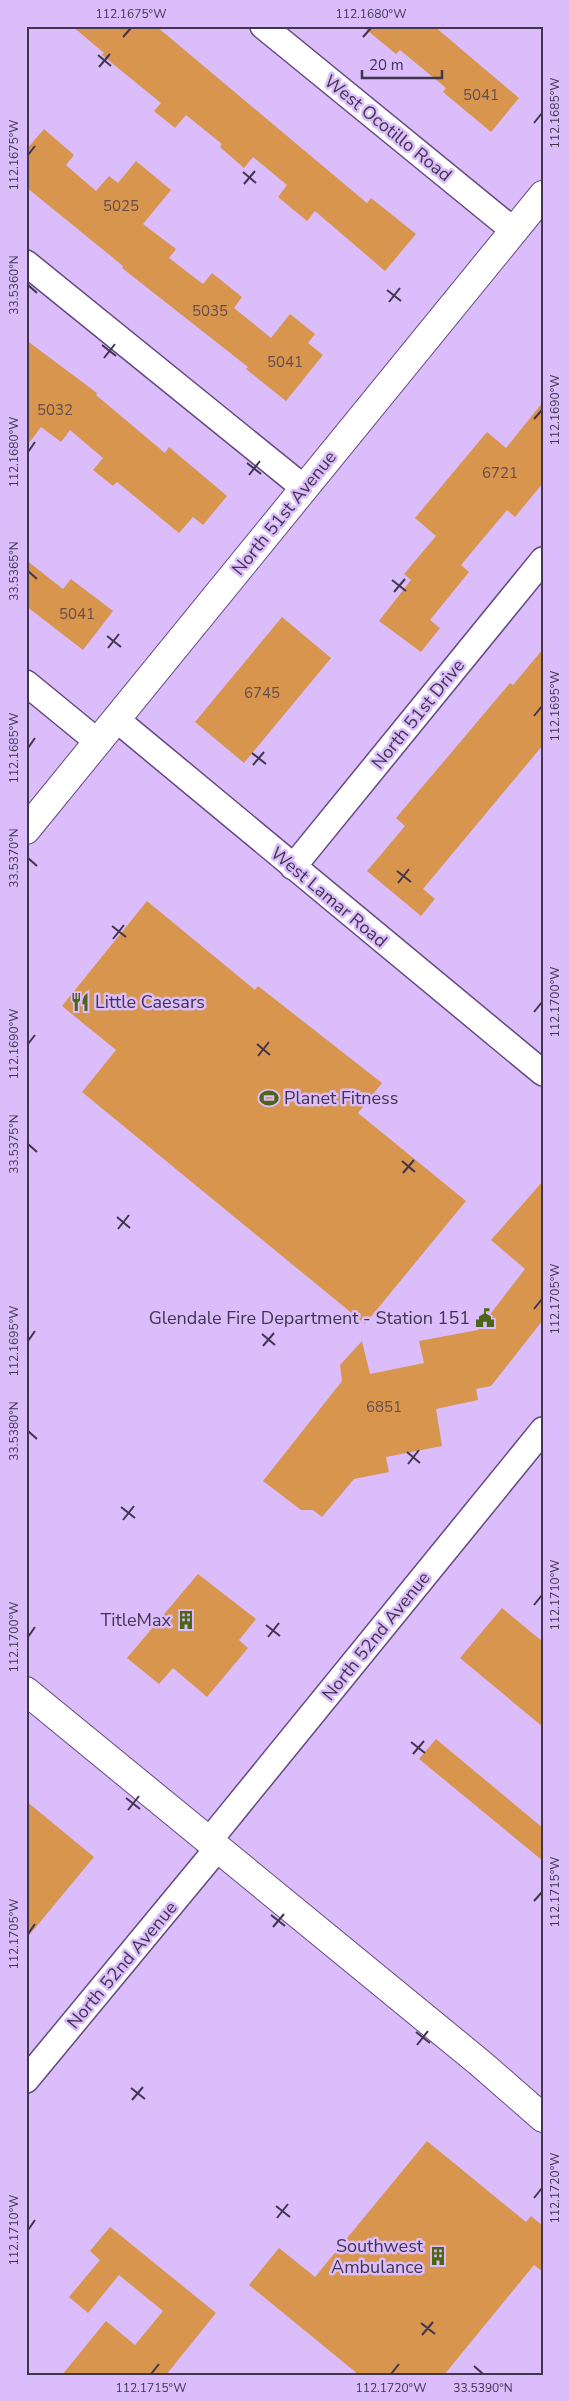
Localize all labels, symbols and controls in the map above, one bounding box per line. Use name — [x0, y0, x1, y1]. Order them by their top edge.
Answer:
text: 112.1675°W — [95, 6, 167, 22]
text: 112.1680°W — [335, 6, 407, 22]
scale bar — [362, 48, 442, 80]
text: 20 m — [369, 55, 404, 75]
street label: West Ocotillo Road — [319, 69, 457, 187]
text: 112.1685°W — [547, 77, 563, 149]
house number: 5041 — [463, 85, 499, 105]
text: 112.1675°W — [6, 119, 22, 191]
house number: 5025 — [103, 196, 139, 216]
text: 33.5360°N — [6, 255, 22, 315]
house number: 5035 — [192, 301, 228, 321]
house number: 5041 — [267, 352, 303, 372]
text: 112.1690°W — [547, 374, 563, 446]
house number: 5032 — [37, 400, 73, 420]
text: 112.1680°W — [6, 416, 22, 488]
street label: North 51st Avenue — [226, 446, 342, 580]
house number: 6721 — [482, 463, 518, 483]
text: 33.5365°N — [6, 541, 22, 601]
house number: 5041 — [59, 604, 95, 624]
street label: North 51st Drive — [366, 654, 470, 774]
text: 112.1695°W — [547, 670, 563, 742]
house number: 6745 — [244, 683, 280, 703]
text: 112.1685°W — [6, 712, 22, 784]
text: 33.5370°N — [6, 828, 22, 888]
street label: West Lamar Road — [266, 841, 392, 953]
text: 112.1700°W — [547, 966, 563, 1038]
place label: Little Caesars — [95, 990, 205, 1014]
restaurant icon: Little Caesars — [69, 991, 91, 1013]
text: 112.1690°W — [6, 1008, 22, 1080]
place label: Planet Fitness — [284, 1086, 398, 1110]
sports icon: Planet Fitness — [258, 1087, 280, 1109]
text: 33.5375°N — [6, 1114, 22, 1174]
text: 112.1705°W — [547, 1263, 563, 1335]
text: 112.1695°W — [6, 1305, 22, 1377]
place label: Glendale Fire Department - Station 151 — [149, 1306, 470, 1330]
public building icon: Glendale Fire Department - Station 151 — [474, 1307, 496, 1329]
house number: 6851 — [366, 1397, 402, 1417]
text: 33.5380°N — [6, 1401, 22, 1461]
text: 112.1710°W — [547, 1559, 563, 1631]
street label: North 52nd Avenue — [316, 1566, 436, 1706]
text: 112.1700°W — [6, 1601, 22, 1673]
place label: TitleMax — [100, 1608, 172, 1632]
building icon: TitleMax — [175, 1609, 197, 1631]
text: 112.1715°W — [547, 1856, 563, 1928]
street label: North 52nd Avenue — [62, 1896, 182, 2034]
text: 112.1705°W — [6, 1898, 22, 1970]
text: 112.1720°W — [547, 2152, 563, 2224]
text: 112.1710°W — [6, 2194, 22, 2266]
place label: Southwest Ambulance — [331, 2234, 424, 2279]
building icon: Southwest Ambulance — [427, 2245, 449, 2267]
text: 112.1715°W — [115, 2380, 187, 2396]
text: 112.1720°W — [355, 2380, 427, 2396]
text: 33.5390°N — [453, 2380, 513, 2396]

